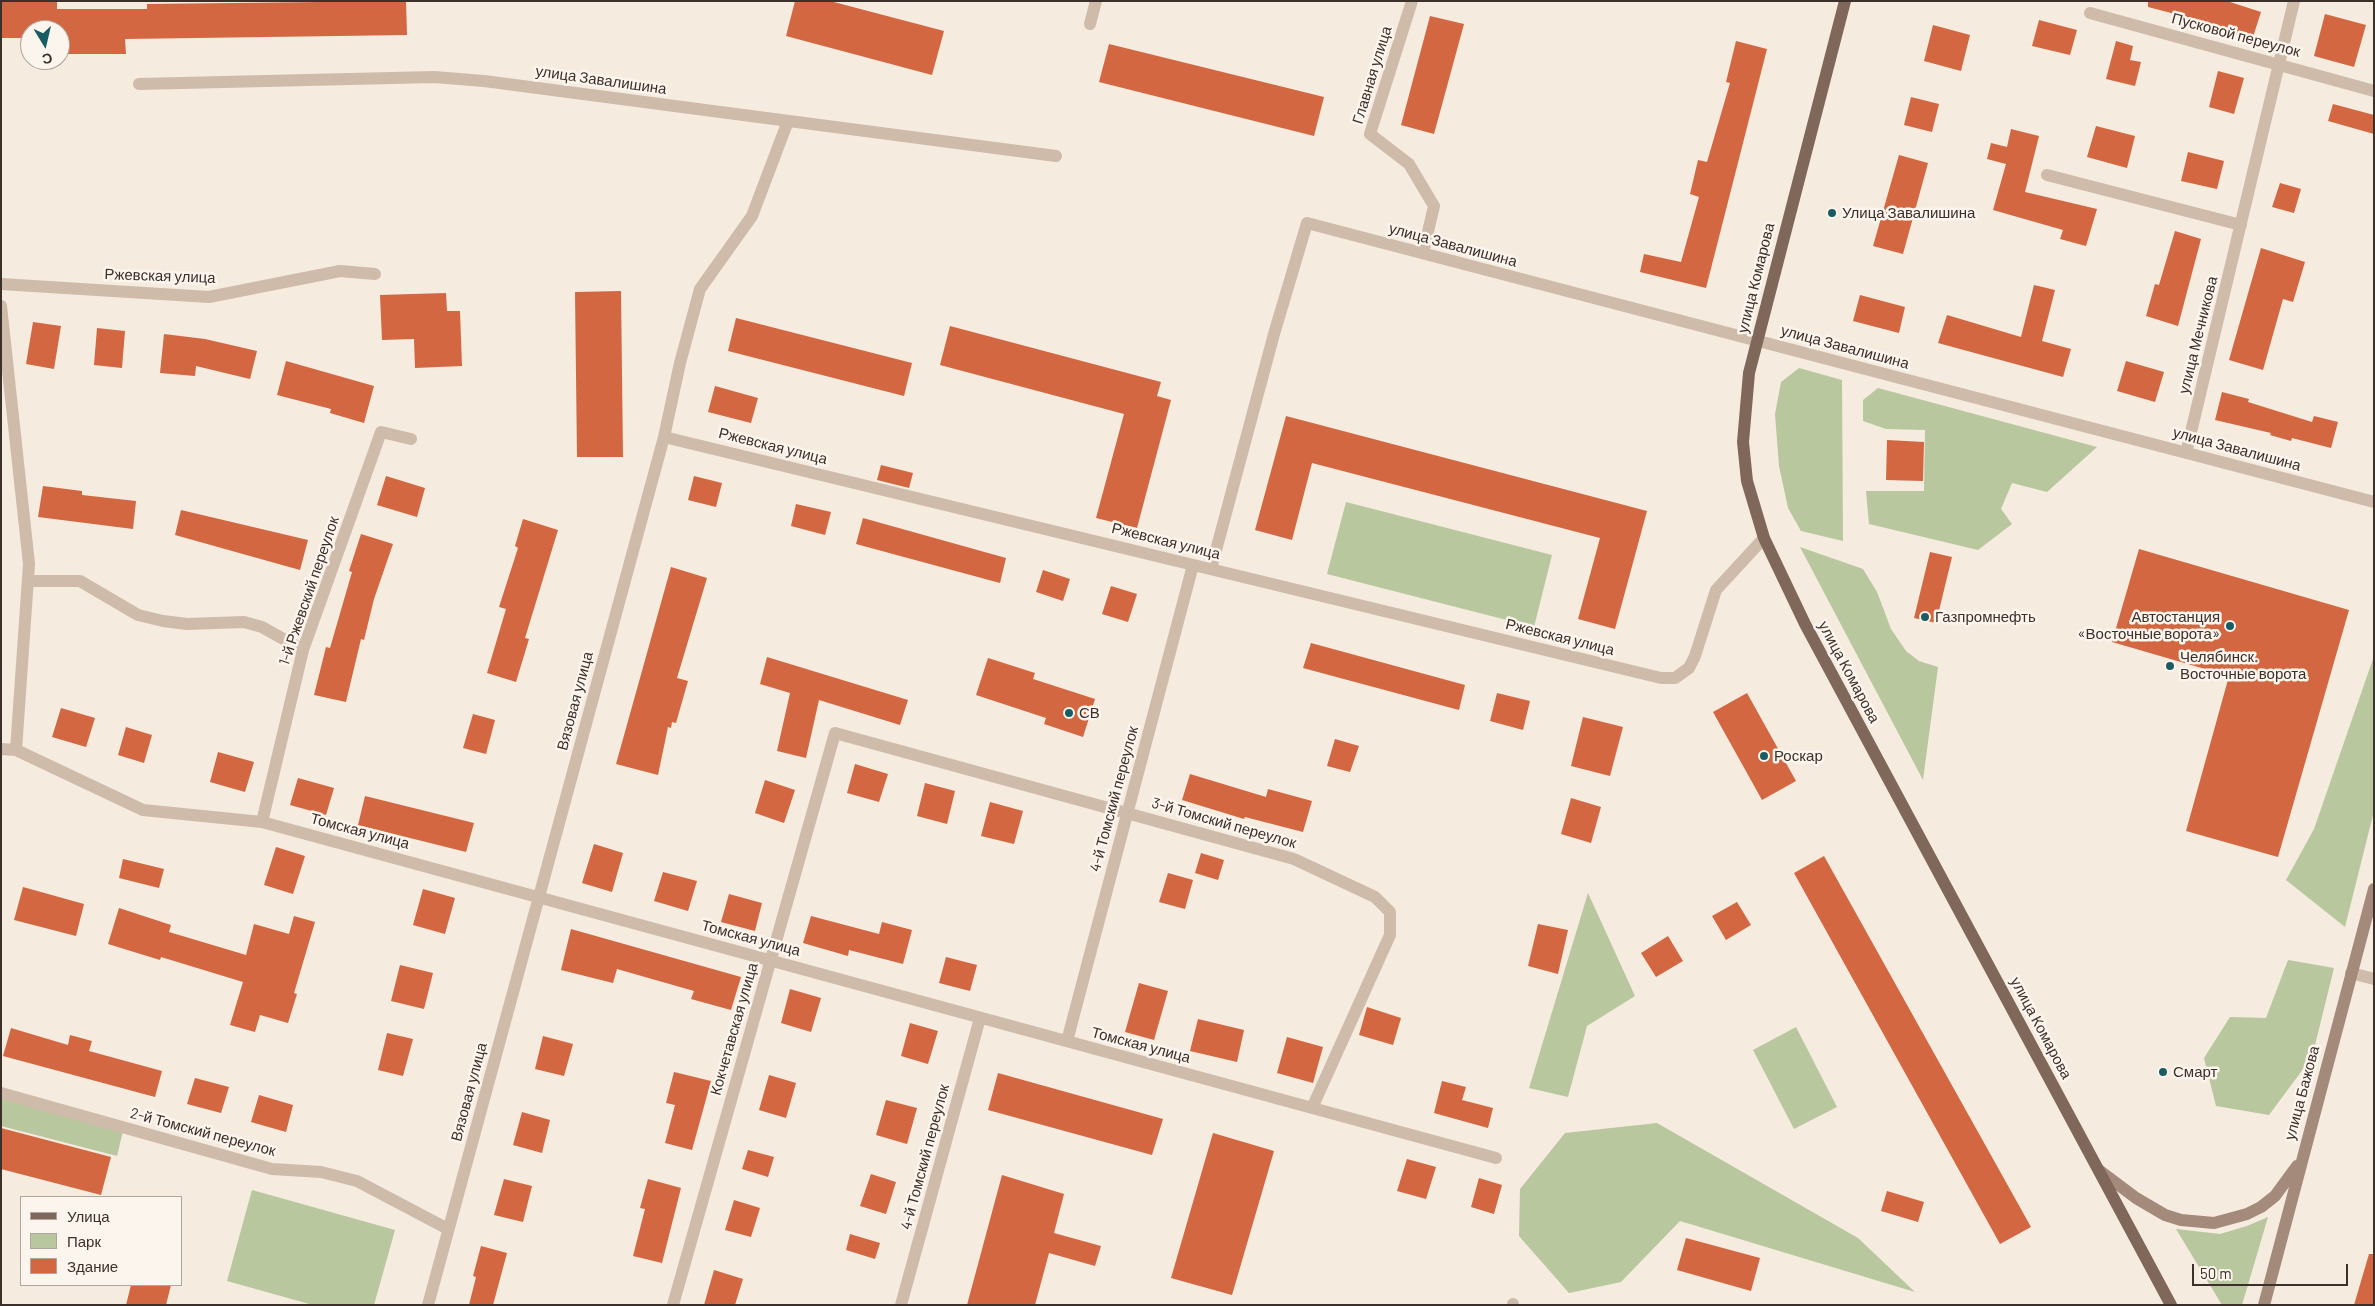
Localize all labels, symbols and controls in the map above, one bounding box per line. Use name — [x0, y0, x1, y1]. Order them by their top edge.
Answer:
street label: Пусковой переулок — [2170, 9, 2302, 61]
north arrow — [20, 20, 70, 70]
street label: Главная улица — [1349, 24, 1395, 126]
text: С — [41, 50, 54, 69]
street label: улица Завалишина — [534, 62, 668, 98]
place label: Улица Завалишина — [1842, 204, 1975, 222]
marker: Улица Завалишина — [1826, 207, 1838, 219]
street label: улица Завалишина — [1387, 219, 1519, 271]
street label: улица Комарова — [1734, 221, 1778, 335]
street label: Ржевская улица — [104, 265, 216, 287]
street label: улица Мечникова — [2175, 274, 2221, 396]
street label: улица Завалишина — [1779, 321, 1911, 373]
street label: улица Завалишина — [2171, 423, 2303, 475]
street label: Ржевская улица — [717, 424, 829, 468]
street label: 1-й Ржевский переулок — [275, 514, 343, 668]
street label: Ржевская улица — [1110, 519, 1222, 563]
place label: Газпромнефть — [1935, 608, 2036, 626]
place label: Автостанция «Восточные ворота» — [2077, 608, 2220, 643]
marker: Газпромнефть — [1919, 611, 1931, 623]
street label: Ржевская улица — [1504, 615, 1616, 659]
street label: улица Комарова — [1815, 618, 1883, 726]
marker: Автостанция «Восточные ворота» — [2224, 620, 2236, 632]
place label: Челябинск. Восточные ворота — [2180, 648, 2306, 683]
street label: Вязовая улица — [553, 650, 597, 752]
marker: Челябинск. Восточные ворота — [2164, 660, 2176, 672]
place label: СВ — [1079, 704, 1100, 722]
marker: СВ — [1063, 707, 1075, 719]
street label: 4-й Томский переулок — [1086, 724, 1142, 874]
place label: Роскар — [1774, 747, 1823, 765]
marker: Роскар — [1758, 750, 1770, 762]
street label: 3-й Томский переулок — [1150, 794, 1298, 852]
street label: Томская улица — [309, 809, 411, 853]
street label: Томская улица — [700, 916, 802, 960]
street label: Кокчетавская улица — [706, 961, 762, 1097]
street label: улица Комарова — [2007, 974, 2075, 1082]
street label: Томская улица — [1090, 1023, 1192, 1067]
street label: Вязовая улица — [447, 1041, 491, 1143]
street label: улица Бажова — [2281, 1044, 2323, 1142]
place label: Смарт — [2173, 1063, 2217, 1081]
marker: Смарт — [2157, 1066, 2169, 1078]
street label: 4-й Томский переулок — [897, 1082, 953, 1232]
street label: 2-й Томский переулок — [128, 1104, 278, 1160]
legend — [20, 1196, 182, 1286]
text: Улица — [67, 1207, 110, 1225]
text: Парк — [67, 1232, 101, 1250]
scale bar — [2195, 1254, 2351, 1286]
text: Здание — [67, 1257, 118, 1275]
text: 50 m — [2200, 1264, 2232, 1282]

